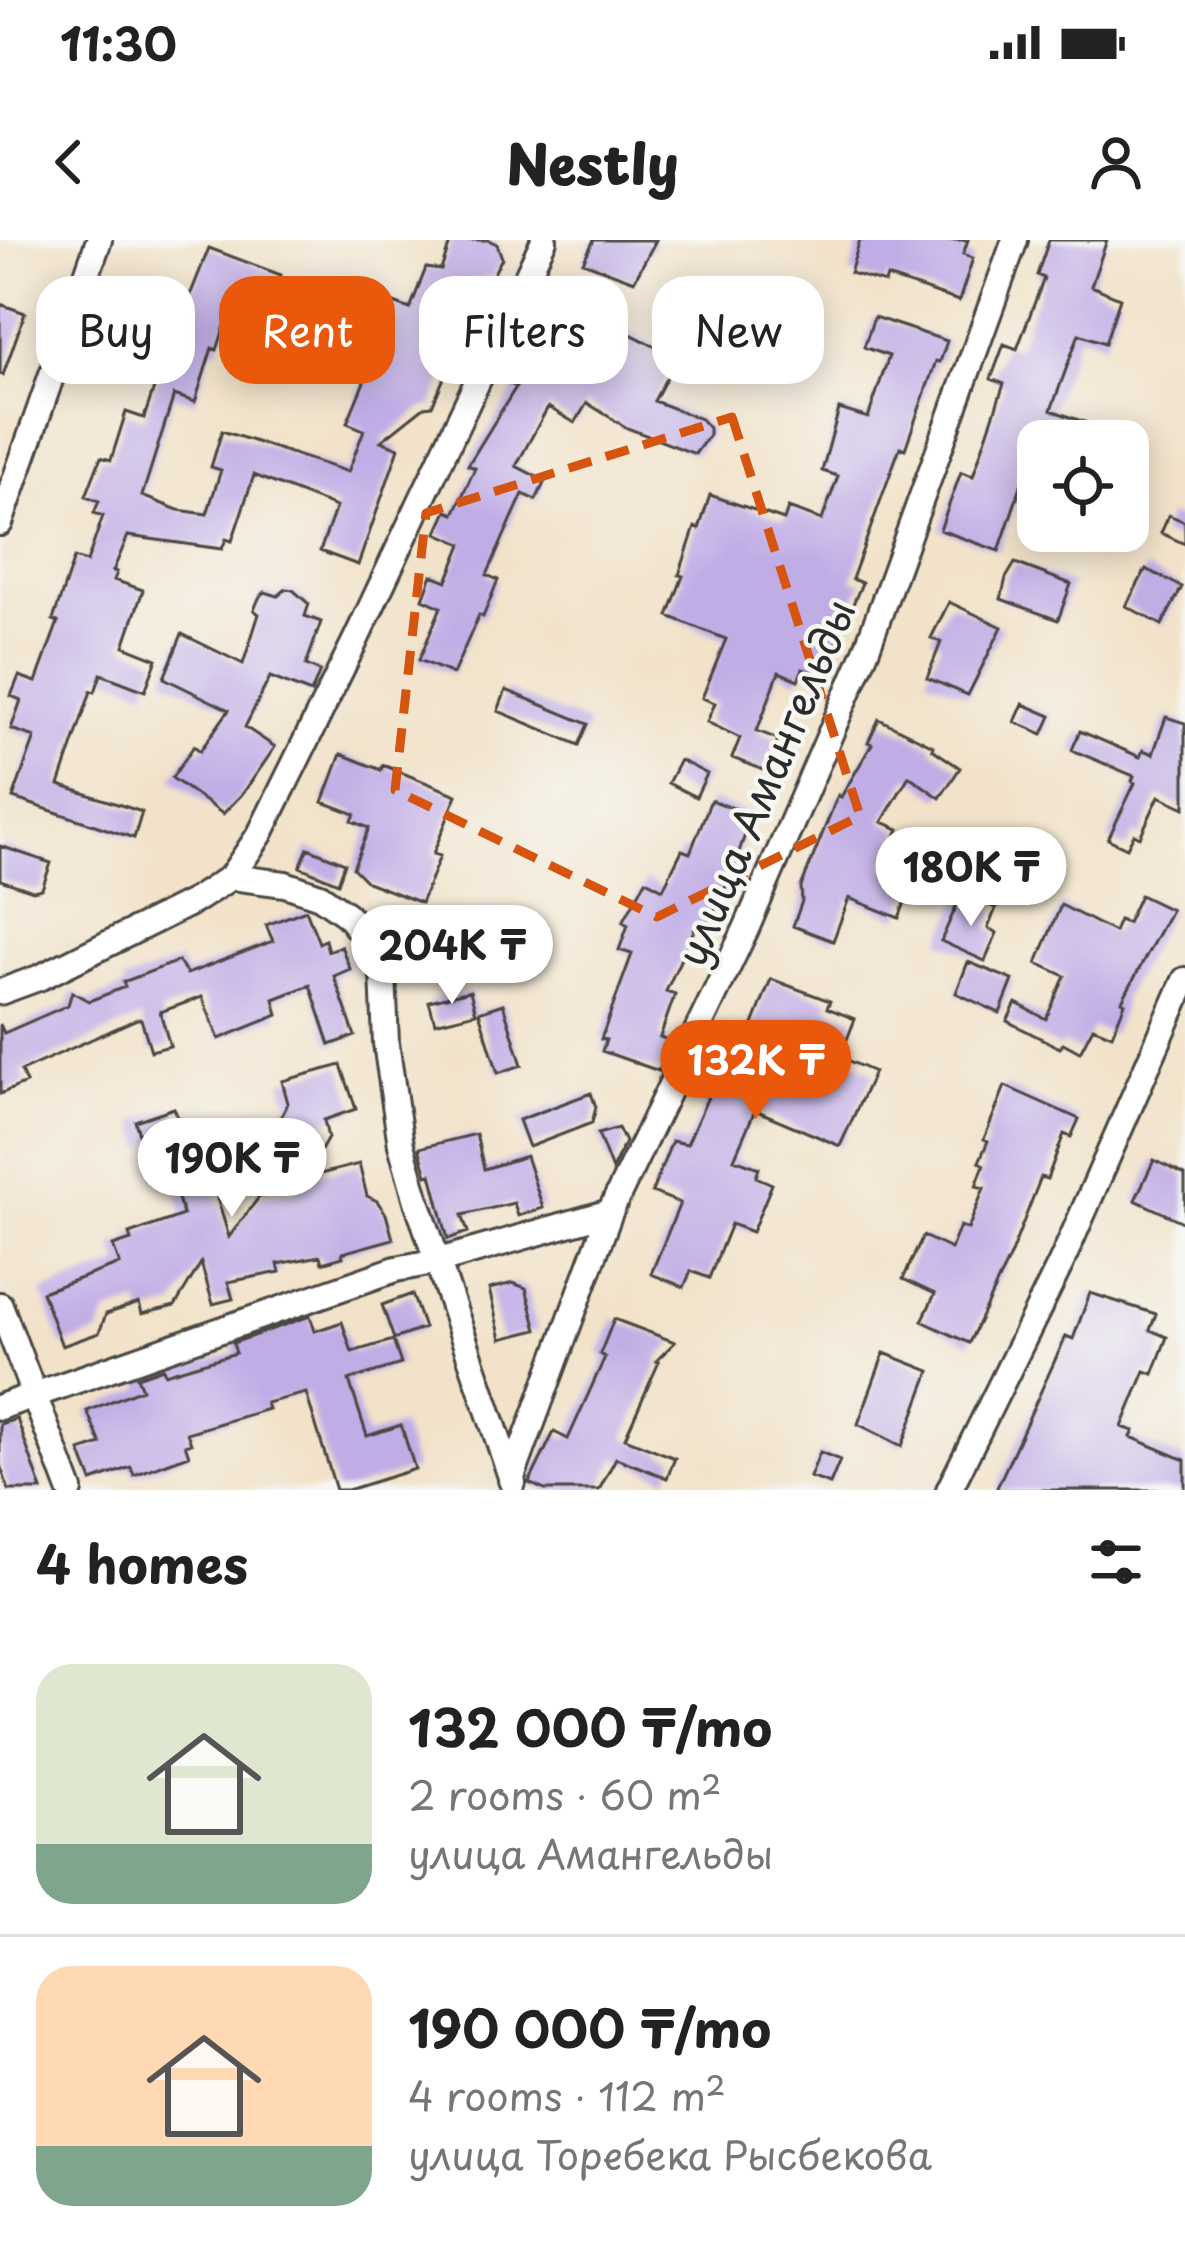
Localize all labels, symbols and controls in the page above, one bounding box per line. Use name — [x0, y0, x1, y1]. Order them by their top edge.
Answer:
text: 11:30 — [60, 8, 177, 76]
text: Nestly — [506, 122, 679, 203]
icon: back — [36, 129, 102, 195]
icon: person — [1083, 129, 1149, 195]
chip: Buy — [36, 276, 195, 384]
chip: Rent — [219, 276, 395, 384]
chip: Filters — [419, 276, 628, 384]
chip: New — [652, 276, 824, 384]
map controls — [1017, 420, 1149, 552]
button: locate — [1017, 420, 1149, 552]
street label: улица Амангельды — [658, 589, 870, 975]
pin: 180K ₸ — [873, 827, 1069, 929]
text: 180K ₸ — [902, 836, 1040, 895]
pin: 204K ₸ — [354, 905, 550, 1007]
text: 204K ₸ — [378, 914, 526, 973]
pin: 132K ₸ — [658, 1020, 854, 1122]
text: 132K ₸ — [687, 1029, 825, 1088]
pin: 190K ₸ — [134, 1118, 330, 1220]
text: 190K ₸ — [165, 1127, 299, 1186]
text: 4 homes — [36, 1524, 248, 1601]
icon: filters — [1083, 1529, 1149, 1595]
text: 132 000 ₸/mo — [408, 1687, 772, 1764]
icon: home — [132, 1712, 276, 1856]
text: 2 rooms · 60 m² — [408, 1764, 722, 1823]
text: улица Амангельды — [408, 1823, 773, 1882]
text: 190 000 ₸/mo — [408, 1988, 771, 2065]
icon: home — [132, 2014, 276, 2158]
text: 4 rooms · 112 m² — [408, 2065, 726, 2124]
text: улица Торебека Рысбекова — [408, 2124, 932, 2183]

